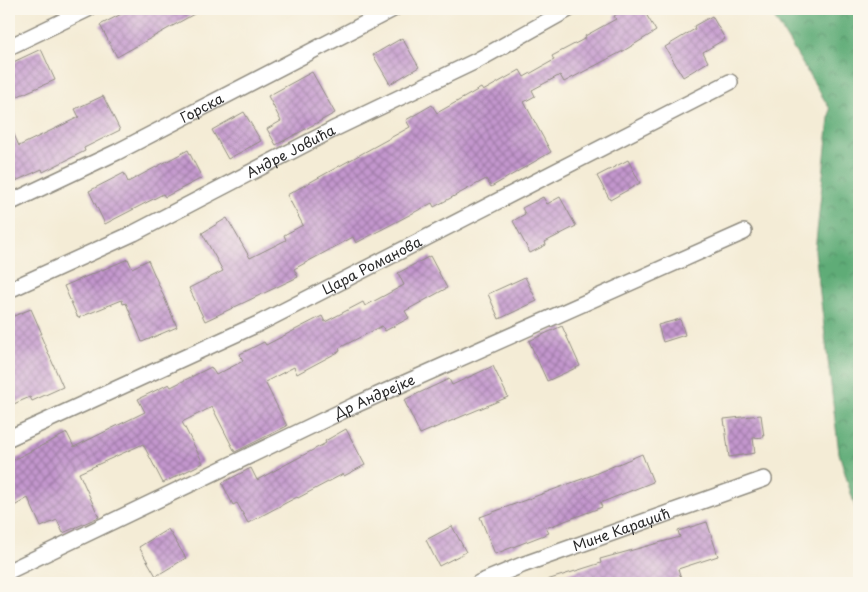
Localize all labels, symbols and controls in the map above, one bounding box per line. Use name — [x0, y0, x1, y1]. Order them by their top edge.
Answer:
street label: Горска — [176, 87, 227, 128]
street label: Андре Јовића — [242, 119, 339, 183]
street label: Цара Романова — [318, 231, 426, 299]
street label: Др Андрејке — [329, 369, 418, 424]
street label: Мине Караџић — [570, 502, 673, 556]

